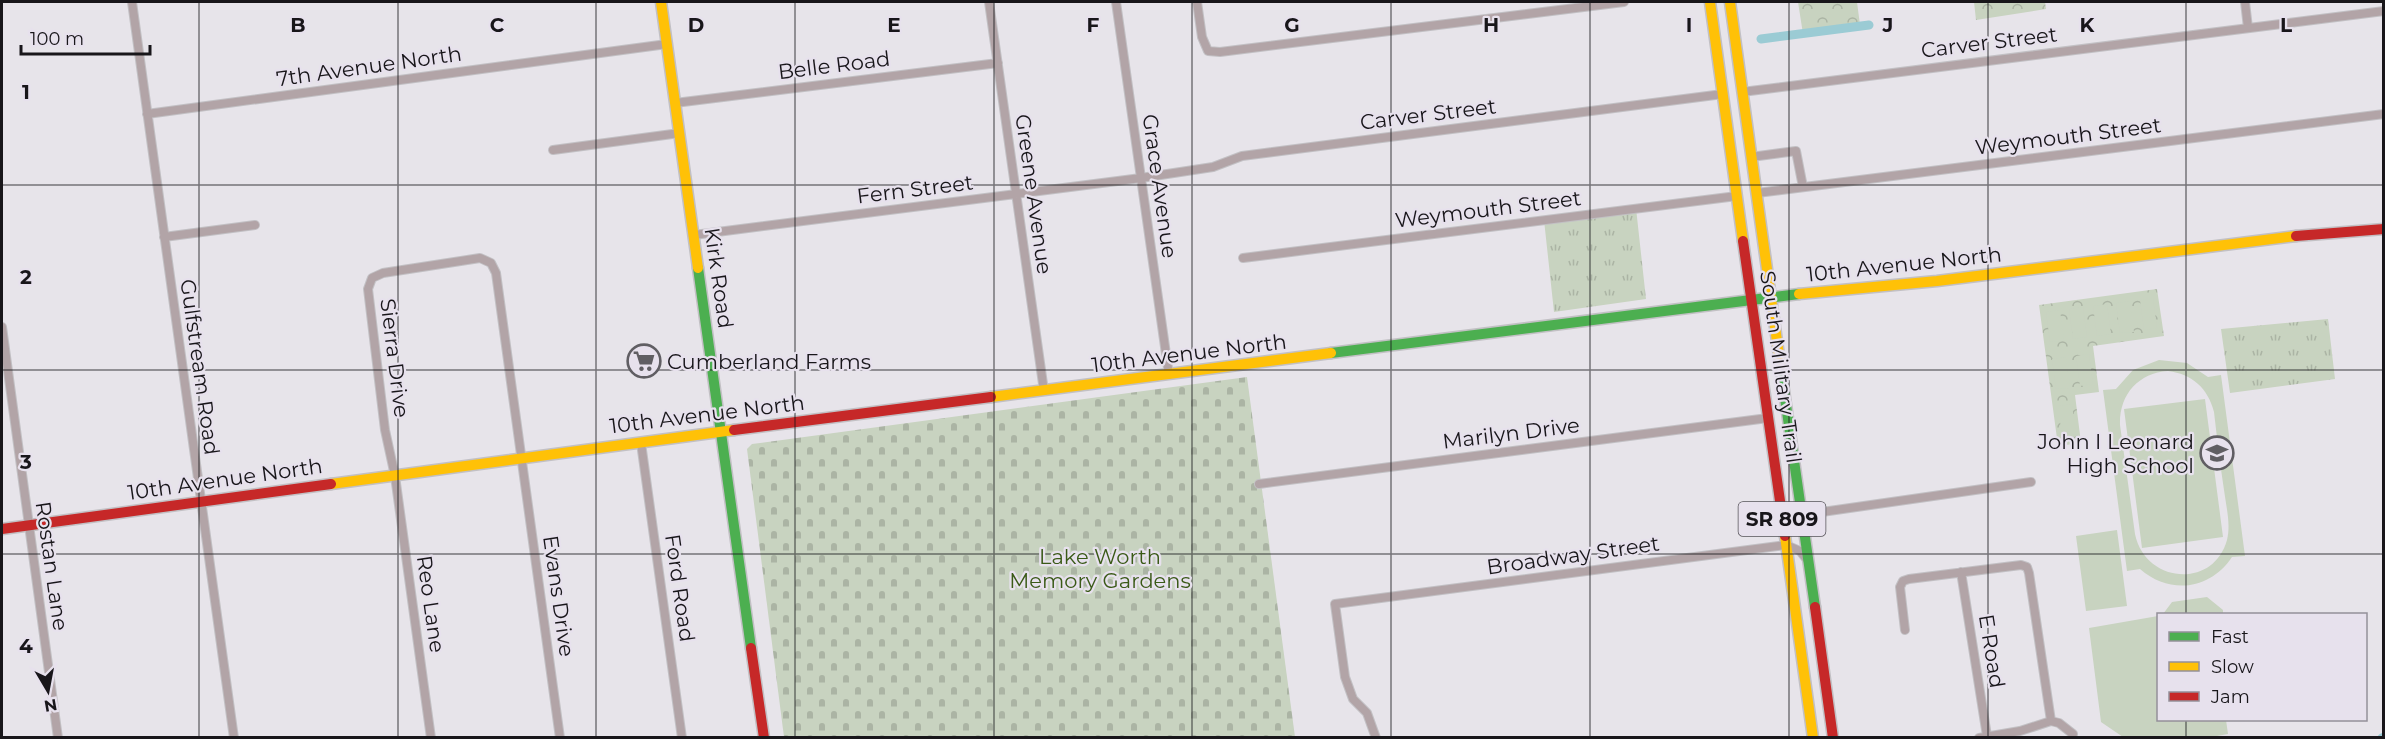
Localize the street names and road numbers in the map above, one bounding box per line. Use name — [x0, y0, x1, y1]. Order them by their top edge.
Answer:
street label: Carver Street — [1919, 21, 2059, 63]
street label: 7th Avenue North — [275, 41, 463, 91]
street label: Belle Road — [776, 46, 892, 84]
street label: Carver Street — [1358, 93, 1498, 135]
street label: Greene Avenue — [1010, 112, 1058, 276]
street label: Grace Avenue — [1138, 112, 1182, 260]
street label: Weymouth Street — [1973, 112, 2163, 160]
street label: Fern Street — [855, 169, 975, 209]
street label: Weymouth Street — [1393, 185, 1583, 233]
street label: Kirk Road — [700, 226, 738, 330]
street label: 10th Avenue North — [1805, 241, 2003, 287]
street label: South Military Trail — [1755, 269, 1807, 465]
street label: Gulfstream Road — [175, 277, 225, 457]
street label: Sierra Drive — [375, 297, 415, 419]
street label: 10th Avenue North — [1090, 329, 1288, 377]
street label: 10th Avenue North — [608, 390, 806, 438]
street label: Marilyn Drive — [1441, 412, 1581, 454]
street label: 10th Avenue North — [126, 453, 324, 505]
street label: Rostan Lane — [31, 500, 73, 632]
road number: SR 809 — [1738, 502, 1826, 536]
street label: Broadway Street — [1485, 531, 1661, 579]
street label: Ford Road — [660, 532, 700, 644]
street label: Evans Drive — [538, 534, 580, 658]
street label: Reo Lane — [412, 554, 450, 654]
street label: E Road — [1974, 612, 2010, 690]

